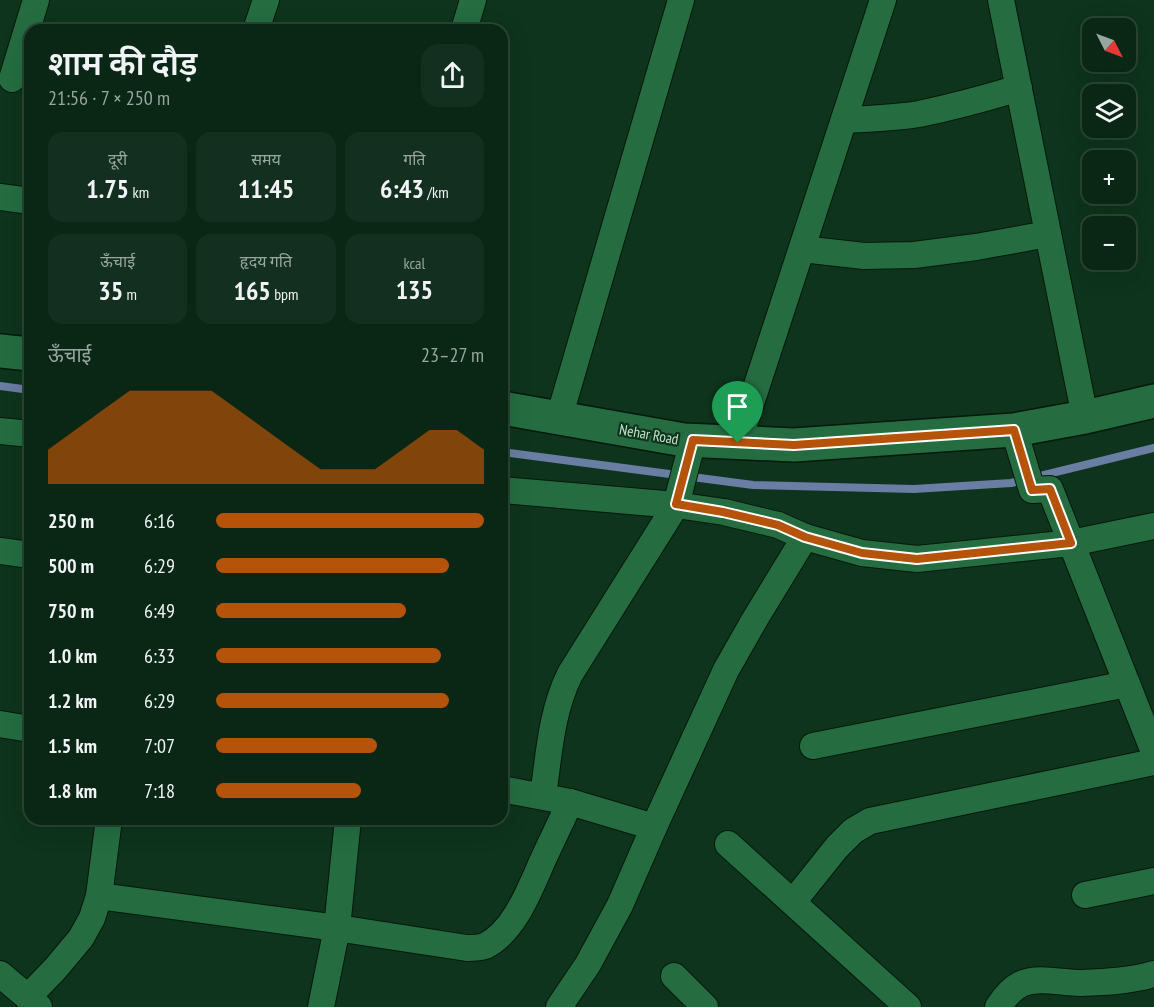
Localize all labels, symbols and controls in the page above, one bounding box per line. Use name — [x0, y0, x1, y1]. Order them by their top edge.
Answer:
north arrow — [1082, 18, 1136, 72]
map controls — [1082, 18, 1136, 270]
text: शाम की दौड़ — [48, 41, 197, 84]
button: share — [421, 44, 484, 107]
button: layers — [1082, 84, 1136, 138]
text: 21:56 · 7 × 250 m — [48, 85, 170, 111]
text: दूरी — [108, 149, 127, 169]
text: समय — [251, 149, 281, 169]
text: गति — [403, 149, 425, 169]
button: + — [1082, 150, 1136, 204]
text: 1.75 — [86, 172, 129, 205]
text: 11:45 — [238, 172, 294, 205]
text: 6:43 — [380, 172, 424, 205]
text: km — [129, 182, 149, 202]
text: /km — [424, 182, 449, 202]
button: − — [1082, 216, 1136, 270]
text: ऊँचाई — [100, 251, 135, 271]
text: हृदय गति — [240, 251, 292, 271]
text: kcal — [403, 253, 425, 273]
text: 135 — [396, 273, 433, 306]
text: 35 — [98, 274, 123, 307]
text: 165 — [233, 274, 271, 307]
text: m — [123, 284, 137, 304]
text: bpm — [271, 284, 299, 304]
text: ऊँचाई — [48, 342, 91, 368]
text: 23–27 m — [421, 342, 484, 368]
pin — [712, 381, 763, 443]
icon: arrive — [721, 390, 754, 423]
street label: Nehar Road — [618, 419, 680, 449]
text: 250 m — [48, 508, 94, 534]
text: 6:16 — [144, 508, 175, 534]
text: 500 m — [48, 553, 94, 579]
text: 6:29 — [144, 553, 175, 579]
text: 750 m — [48, 598, 94, 624]
text: 6:49 — [144, 598, 175, 624]
text: 1.0 km — [48, 643, 97, 669]
text: 6:33 — [144, 643, 175, 669]
text: 1.2 km — [48, 688, 97, 714]
text: 6:29 — [144, 688, 175, 714]
text: 1.5 km — [48, 733, 97, 759]
text: 7:07 — [144, 733, 175, 759]
text: 1.8 km — [48, 778, 97, 804]
text: 7:18 — [144, 778, 175, 804]

